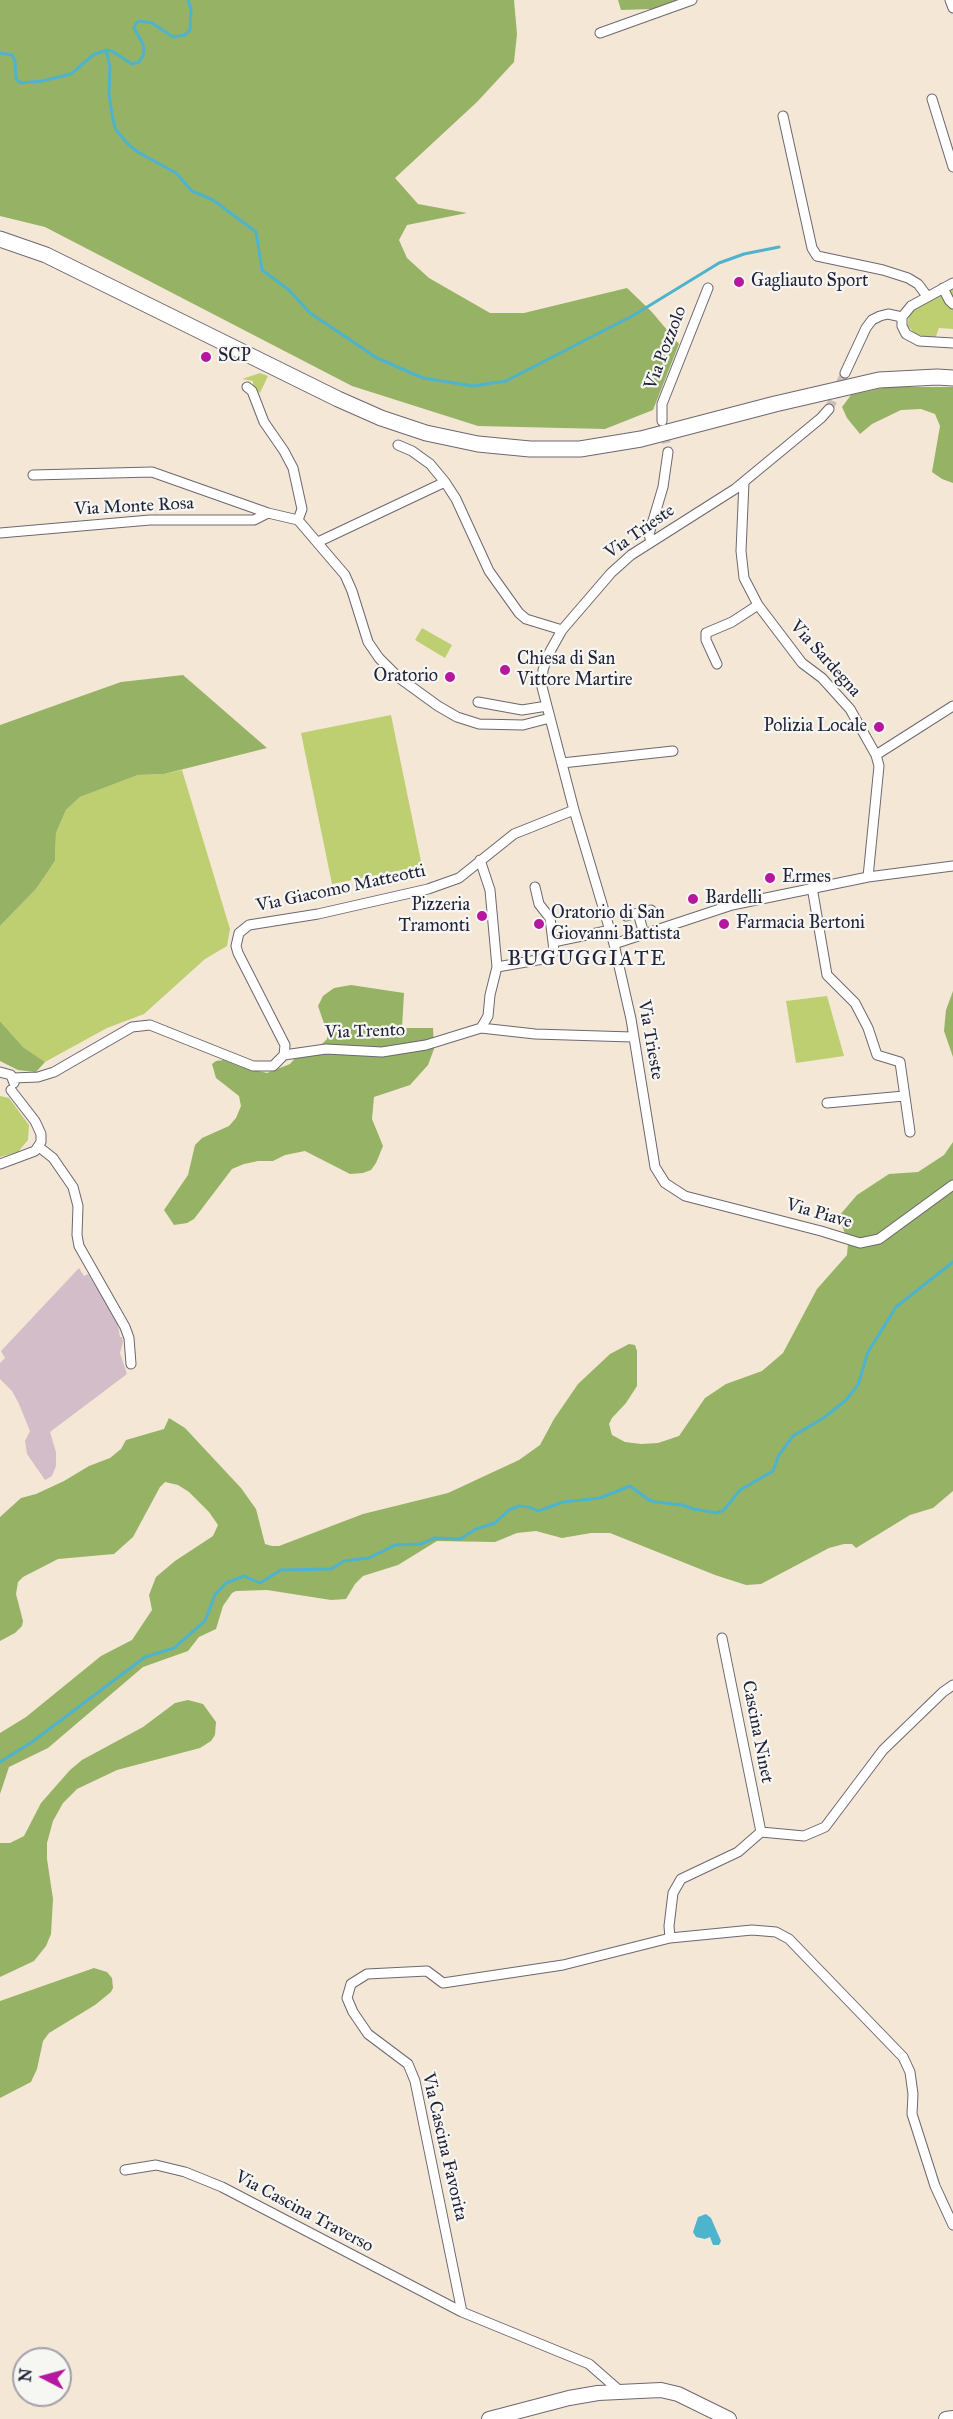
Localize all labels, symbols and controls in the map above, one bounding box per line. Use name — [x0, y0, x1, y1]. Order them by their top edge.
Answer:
place label: Gagliauto Sport — [751, 271, 868, 293]
marker: Gagliauto Sport — [732, 275, 746, 289]
street label: Via Pozzolo — [640, 303, 692, 393]
place label: SCP — [218, 346, 251, 368]
marker: SCP — [199, 350, 213, 364]
street label: Via Monte Rosa — [74, 493, 194, 521]
street label: Via Trieste — [601, 500, 679, 564]
street label: Via Sardegna — [785, 616, 865, 702]
place label: Chiesa di San Vittore Martire — [517, 649, 633, 692]
marker: Chiesa di San Vittore Martire — [498, 663, 512, 677]
place label: Oratorio — [374, 666, 438, 688]
marker: Oratorio — [443, 670, 457, 684]
place label: Polizia Locale — [763, 716, 867, 738]
marker: Polizia Locale — [872, 720, 886, 734]
street label: Via Giacomo Matteotti — [254, 860, 428, 918]
place label: Ermes — [782, 867, 831, 889]
marker: Ermes — [763, 871, 777, 885]
place label: Bardelli — [705, 888, 762, 910]
marker: Bardelli — [686, 892, 700, 906]
place label: Pizzeria Tramonti — [399, 895, 470, 938]
place label: Oratorio di San Giovanni Battista — [551, 903, 680, 946]
marker: Pizzeria Tramonti — [475, 909, 489, 923]
place label: Farmacia Bertoni — [736, 913, 865, 935]
marker: Oratorio di San Giovanni Battista — [532, 917, 546, 931]
marker: Farmacia Bertoni — [717, 917, 731, 931]
district label: BUGUGGIATE — [507, 947, 667, 973]
street label: Via Trieste — [632, 999, 668, 1081]
street label: Via Trento — [325, 1020, 405, 1044]
street label: Via Piave — [784, 1194, 854, 1234]
street label: Cascina Ninet — [736, 1679, 778, 1785]
street label: Via Cascina Favorita — [416, 2071, 472, 2223]
street label: Via Cascina Traverso — [231, 2166, 377, 2258]
north arrow — [12, 2347, 72, 2407]
text: N — [15, 2368, 36, 2383]

